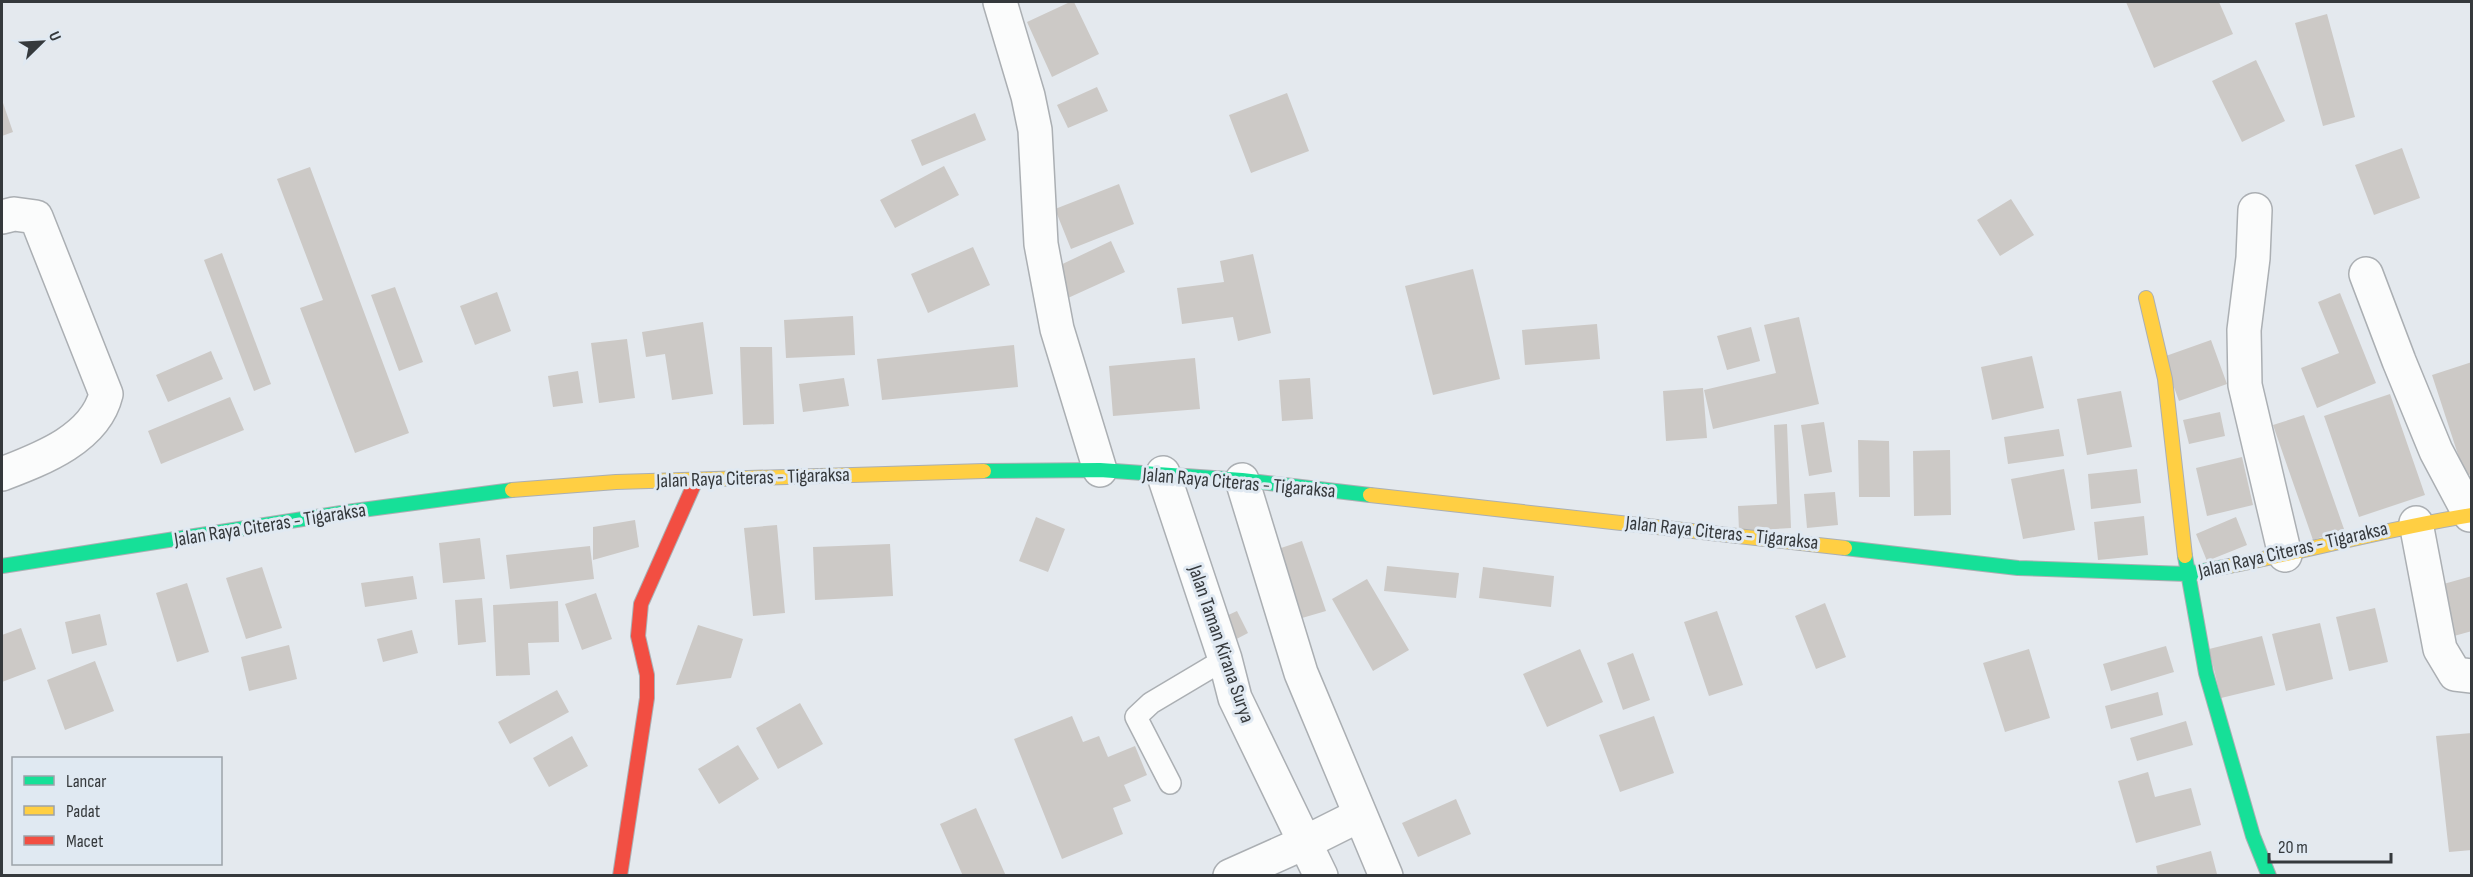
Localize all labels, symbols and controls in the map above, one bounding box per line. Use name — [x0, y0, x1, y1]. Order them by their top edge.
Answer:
north arrow — [12, 12, 72, 72]
text: U — [44, 29, 65, 44]
street label: Jalan Raya Citeras - Tigaraksa — [655, 463, 850, 493]
street label: Jalan Raya Citeras - Tigaraksa — [1140, 463, 1337, 503]
street label: Jalan Raya Citeras - Tigaraksa — [171, 498, 368, 552]
street label: Jalan Raya Citeras - Tigaraksa — [1623, 511, 1820, 555]
street label: Jalan Raya Citeras - Tigaraksa — [2195, 517, 2390, 584]
street label: Jalan Taman Kirana Surya — [1182, 561, 1259, 726]
legend — [12, 757, 222, 865]
text: Lancar — [66, 771, 106, 792]
text: Padat — [66, 801, 101, 822]
scale bar — [2269, 826, 2390, 864]
text: Macet — [66, 831, 104, 852]
text: 20 m — [2278, 837, 2308, 858]

